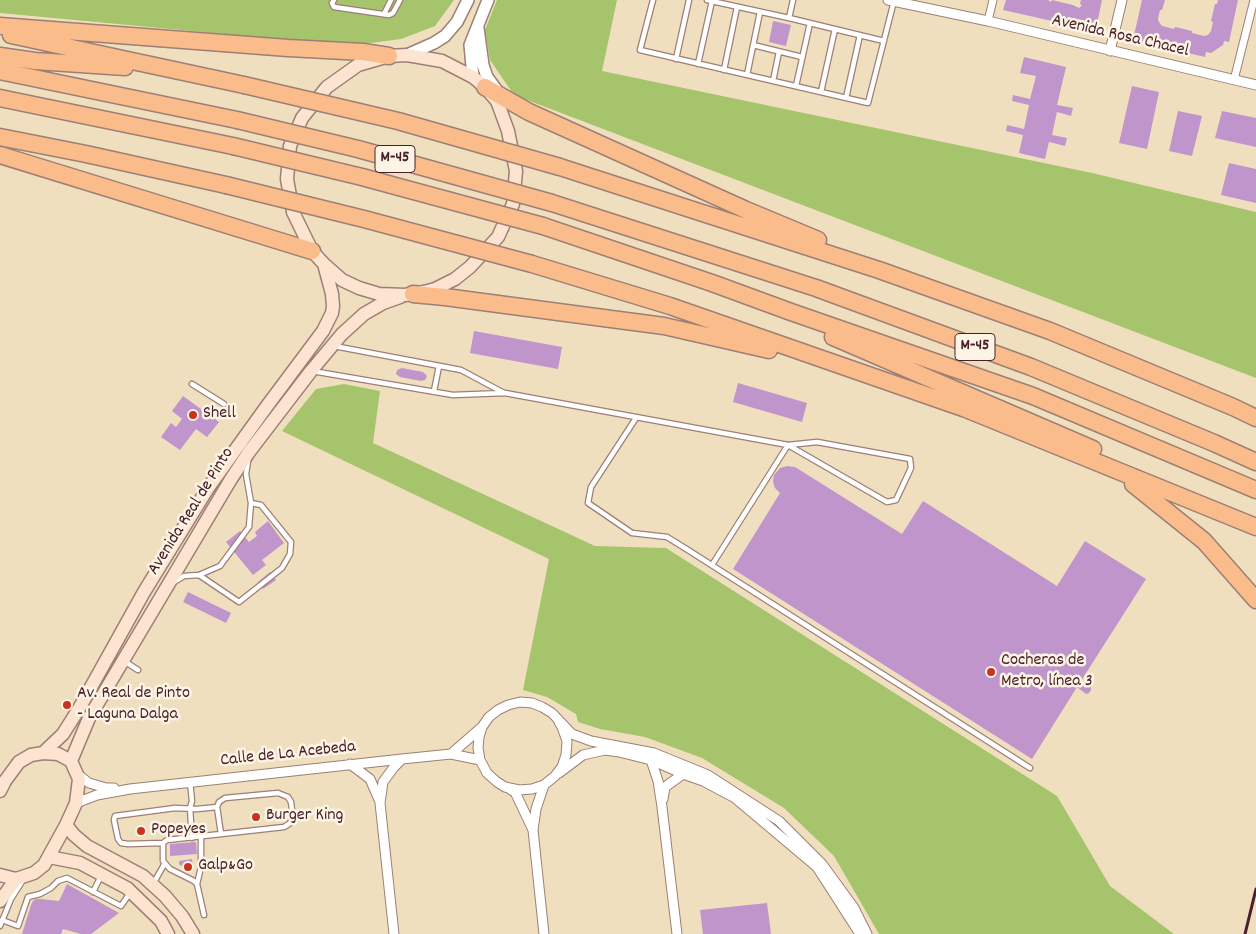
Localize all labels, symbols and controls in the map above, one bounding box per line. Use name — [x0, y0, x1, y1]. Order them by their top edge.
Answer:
street label: Avenida Rosa Chacel — [1049, 11, 1191, 63]
road number: M-45 — [375, 146, 415, 172]
road number: M-45 — [955, 334, 995, 361]
place label: Shell — [203, 404, 236, 426]
marker: Shell — [187, 409, 199, 421]
street label: Avenida Real de Pinto — [144, 444, 240, 580]
place label: Cocheras de Metro, línea 3 — [1001, 651, 1093, 694]
marker: Cocheras de Metro, línea 3 — [985, 666, 997, 678]
place label: Av. Real de Pinto - Laguna Dalga — [77, 684, 190, 726]
marker: Av. Real de Pinto - Laguna Dalga — [61, 699, 73, 711]
street label: Calle de La Acebeda — [219, 737, 357, 773]
place label: Burger King — [266, 806, 343, 828]
marker: Burger King — [250, 811, 262, 823]
place label: Popeyes — [151, 820, 206, 842]
marker: Popeyes — [135, 825, 147, 837]
place label: Galp&Go — [198, 856, 253, 878]
marker: Galp&Go — [182, 861, 194, 873]

